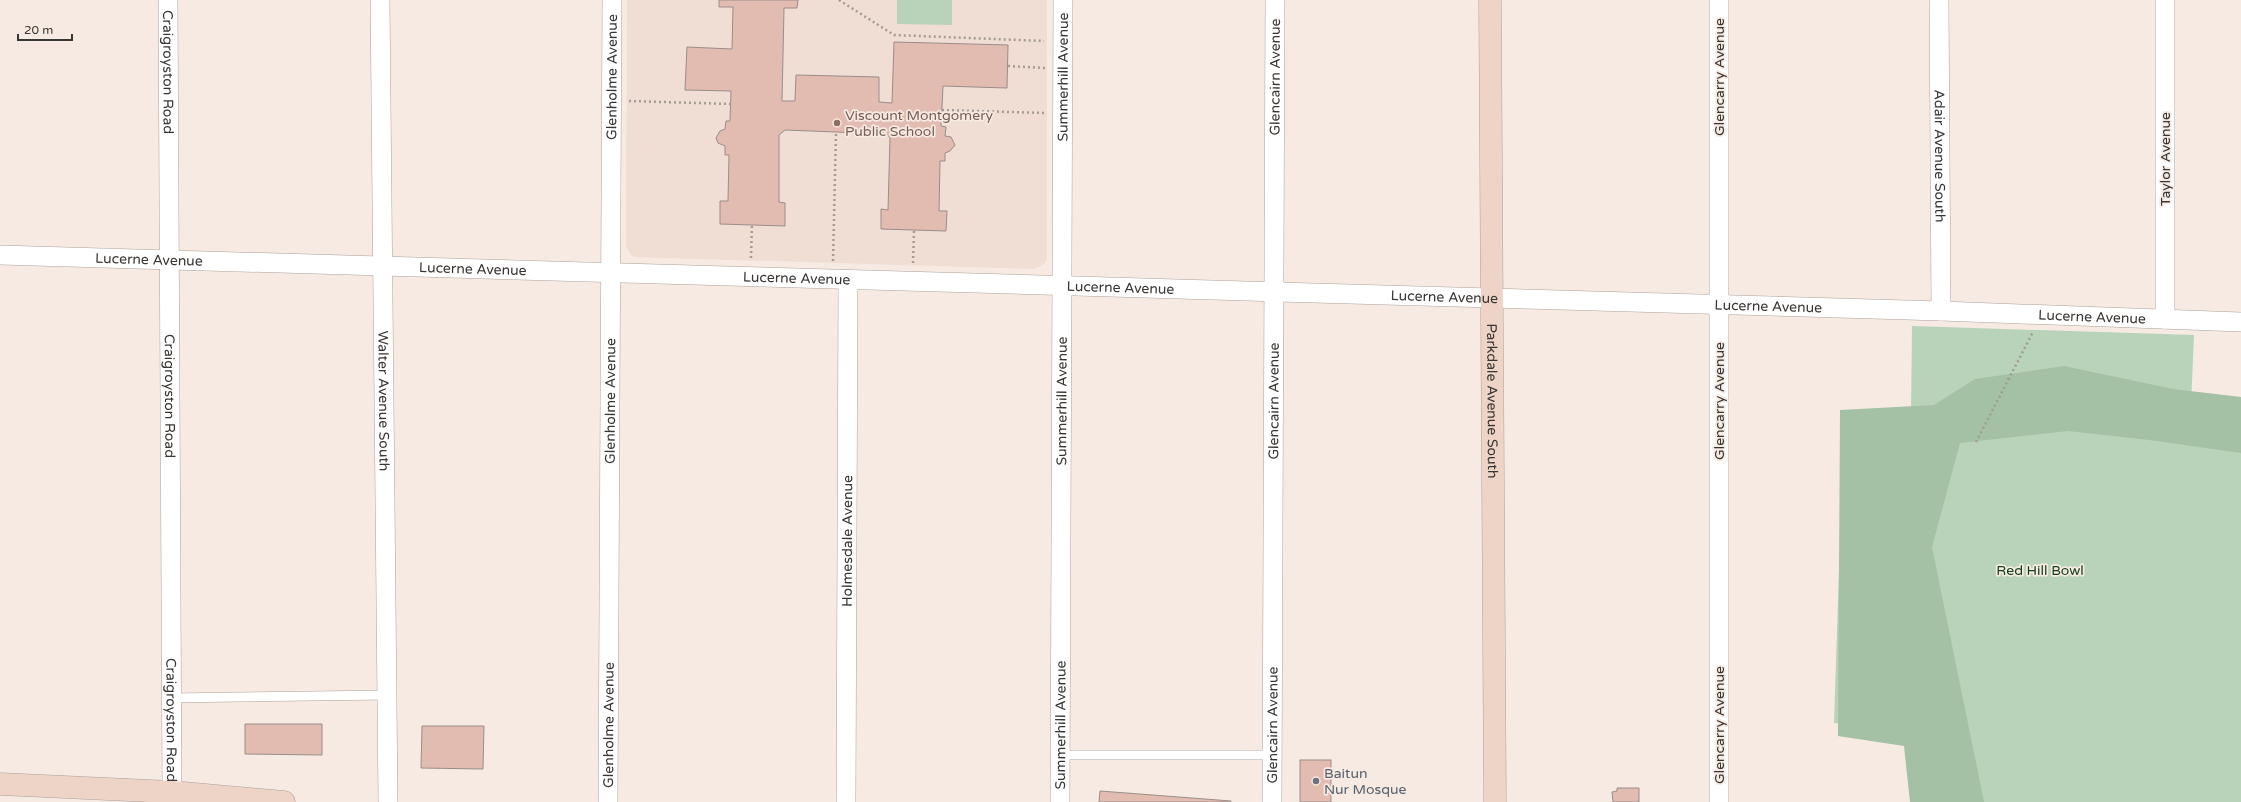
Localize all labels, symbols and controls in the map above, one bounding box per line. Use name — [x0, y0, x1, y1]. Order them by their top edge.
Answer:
street label: Craigroyston Road — [160, 10, 177, 134]
street label: Summerhill Avenue — [1054, 12, 1071, 141]
street label: Glenholme Avenue — [603, 14, 620, 140]
scale bar — [18, 16, 72, 42]
street label: Glencairn Avenue — [1266, 18, 1283, 136]
street label: Glencarry Avenue — [1711, 18, 1728, 136]
text: 20 m — [24, 23, 53, 37]
street label: Adair Avenue South — [1931, 89, 1949, 222]
place label: Viscount Montgomery Public School — [845, 107, 994, 140]
street label: Taylor Avenue — [2157, 112, 2174, 206]
marker: Viscount Montgomery Public School — [832, 118, 842, 128]
street label: Lucerne Avenue — [95, 249, 203, 269]
street label: Lucerne Avenue — [419, 259, 527, 279]
street label: Lucerne Avenue — [743, 268, 851, 288]
street label: Lucerne Avenue — [1067, 277, 1175, 297]
street label: Lucerne Avenue — [1390, 287, 1498, 307]
street label: Lucerne Avenue — [1714, 296, 1822, 316]
street label: Lucerne Avenue — [2038, 306, 2146, 327]
street label: Parkdale Avenue South — [1484, 323, 1501, 479]
street label: Walter Avenue South — [375, 331, 393, 471]
street label: Craigroyston Road — [161, 334, 179, 458]
street label: Summerhill Avenue — [1053, 336, 1070, 465]
street label: Glenholme Avenue — [601, 338, 619, 464]
street label: Glencairn Avenue — [1265, 342, 1282, 460]
street label: Glencarry Avenue — [1711, 342, 1728, 460]
street label: Holmesdale Avenue — [838, 475, 856, 607]
park label: Red Hill Bowl — [1996, 562, 2084, 579]
street label: Craigroyston Road — [163, 658, 180, 782]
street label: Summerhill Avenue — [1052, 660, 1069, 789]
street label: Glenholme Avenue — [600, 662, 617, 788]
street label: Glencairn Avenue — [1264, 666, 1281, 784]
street label: Glencarry Avenue — [1711, 666, 1728, 784]
place label: Baitun Nur Mosque — [1324, 765, 1407, 798]
marker: Baitun Nur Mosque — [1311, 776, 1321, 786]

